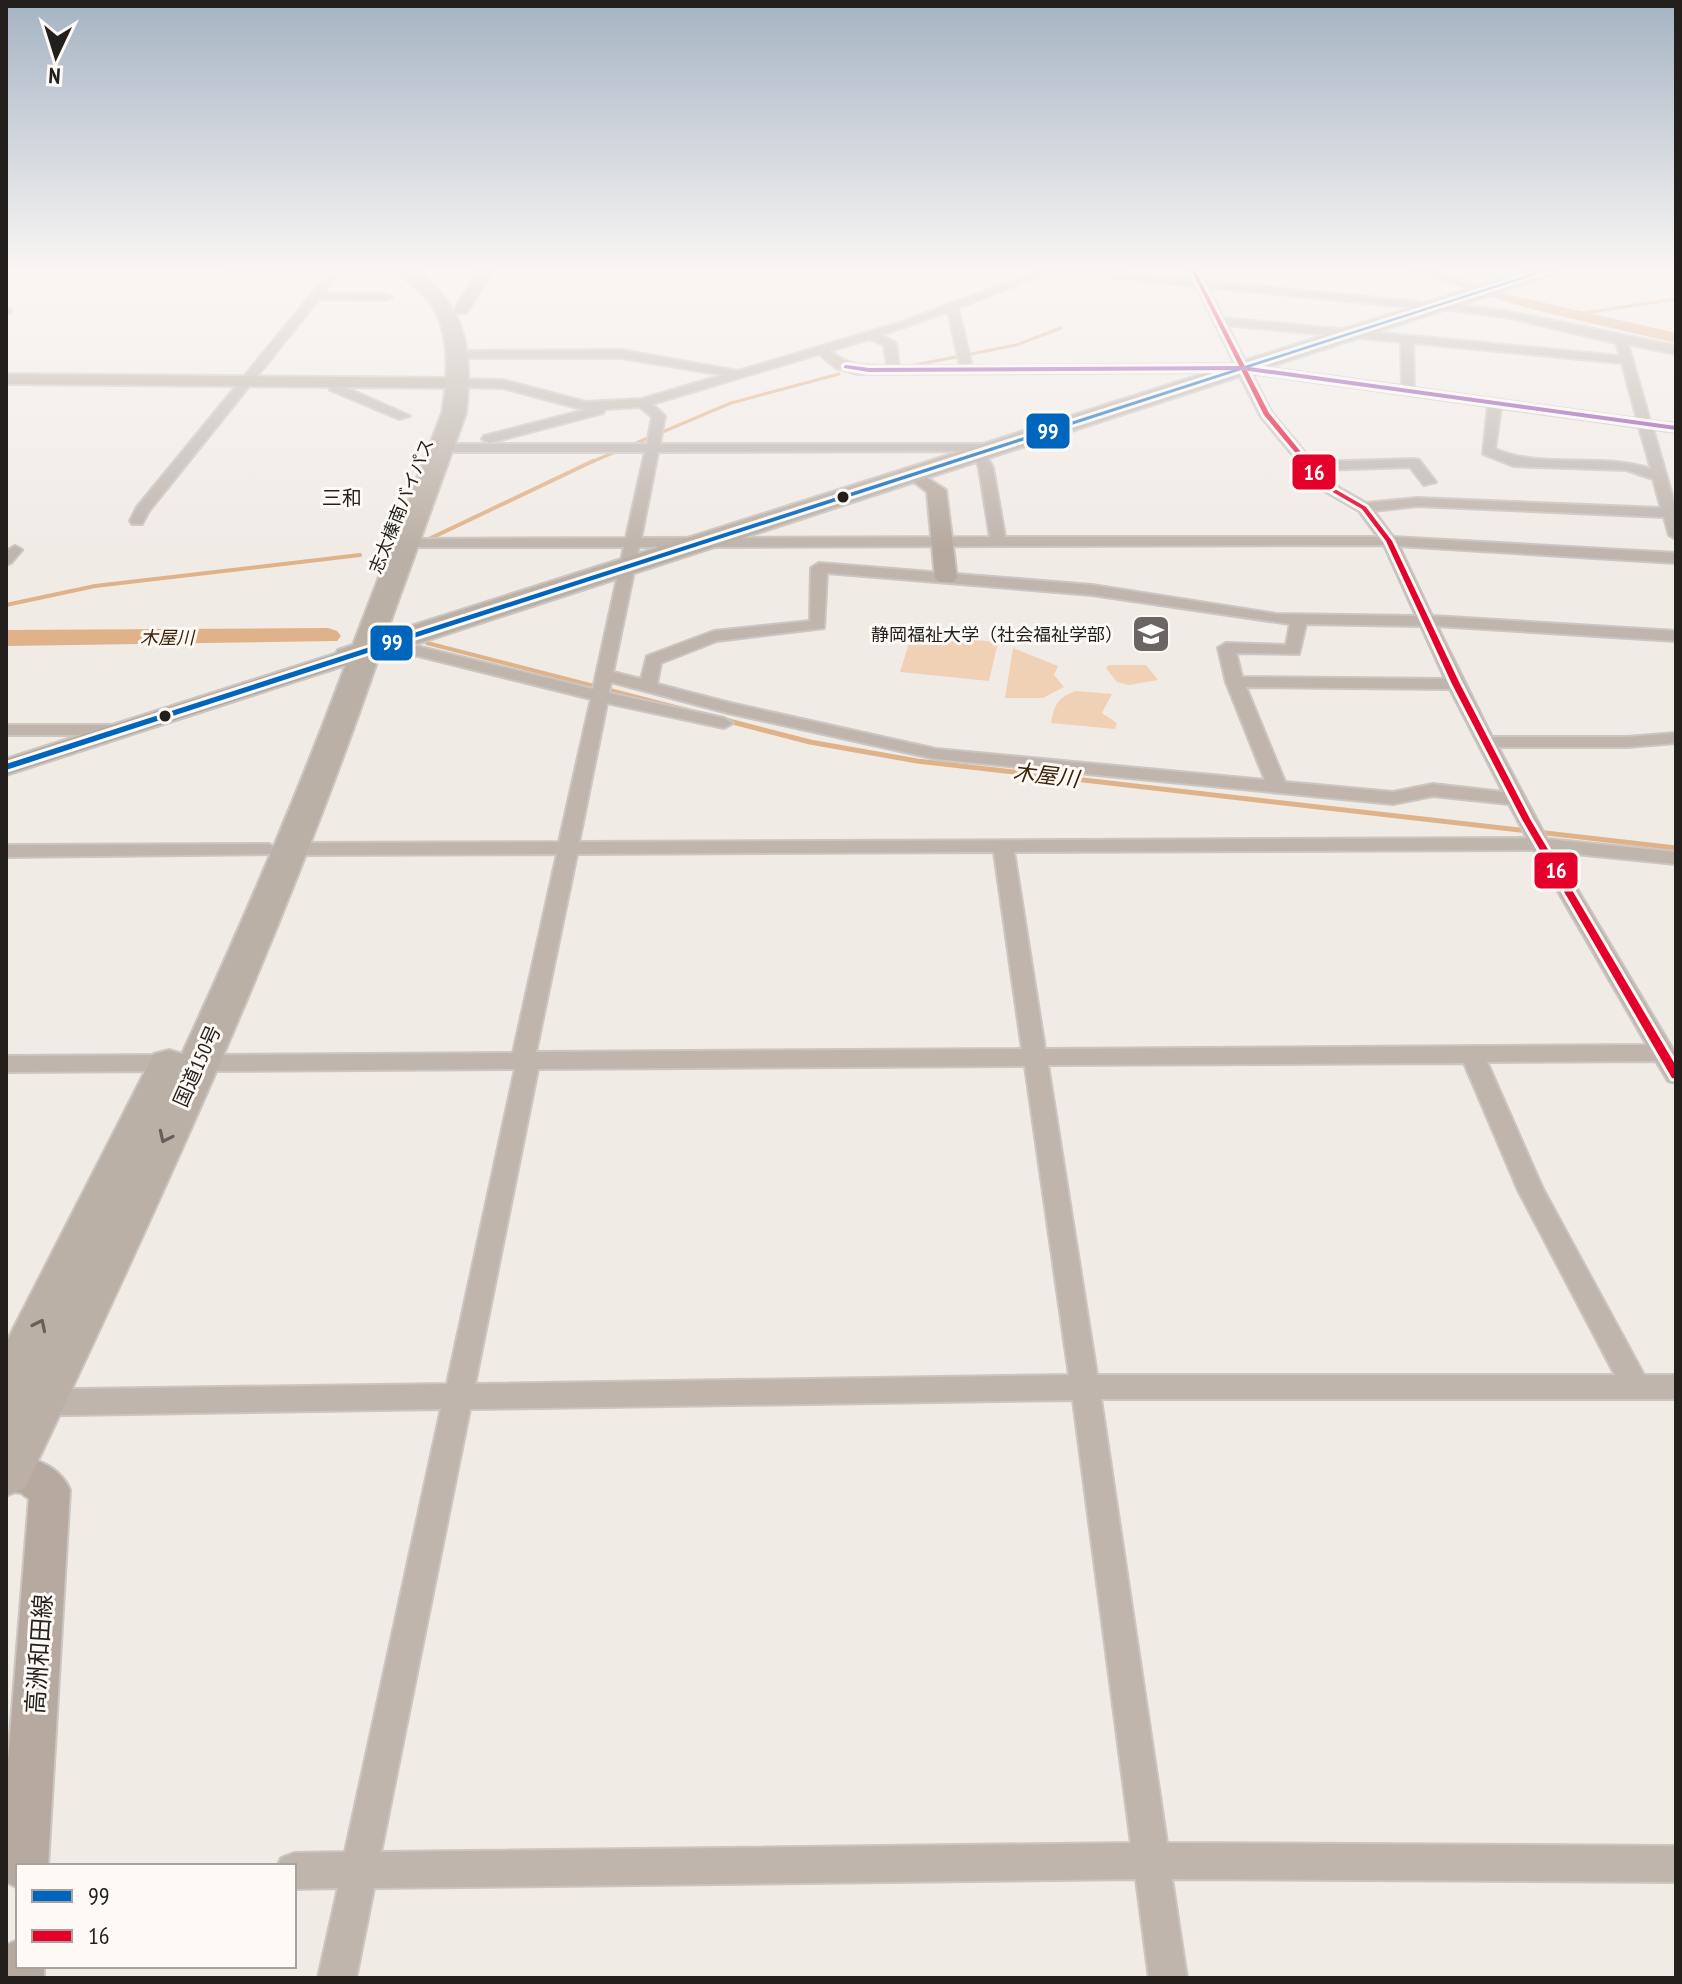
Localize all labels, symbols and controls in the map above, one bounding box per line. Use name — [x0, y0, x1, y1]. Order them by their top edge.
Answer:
north arrow — [16, 16, 96, 96]
text: N — [48, 62, 62, 90]
line badge: 99 — [1025, 412, 1071, 450]
text: 99 — [1037, 417, 1059, 445]
street label: 志太榛南バイパス — [363, 435, 439, 577]
line badge: 16 — [1291, 453, 1337, 491]
text: 16 — [1303, 458, 1325, 486]
district label: 三和 — [322, 485, 362, 511]
unlabelled marker — [835, 489, 851, 505]
school or university icon: 静岡福祉大学（社会福祉学部） — [1130, 613, 1172, 655]
place label: 静岡福祉大学（社会福祉学部） — [871, 623, 1123, 646]
line badge: 99 — [369, 624, 414, 662]
water label: 木屋川 — [140, 626, 196, 649]
text: 99 — [381, 628, 403, 656]
unlabelled marker — [157, 708, 173, 724]
water label: 木屋川 — [1012, 757, 1082, 793]
line badge: 16 — [1533, 851, 1579, 890]
text: 16 — [1545, 856, 1567, 884]
street label: 国道150号 — [167, 1021, 227, 1111]
one-way arrow — [159, 1128, 175, 1143]
one-way arrow — [31, 1319, 47, 1333]
street label: 高洲和田線 — [19, 1593, 59, 1715]
legend — [16, 1864, 296, 1968]
text: 99 — [88, 1880, 110, 1911]
text: 16 — [88, 1920, 110, 1951]

